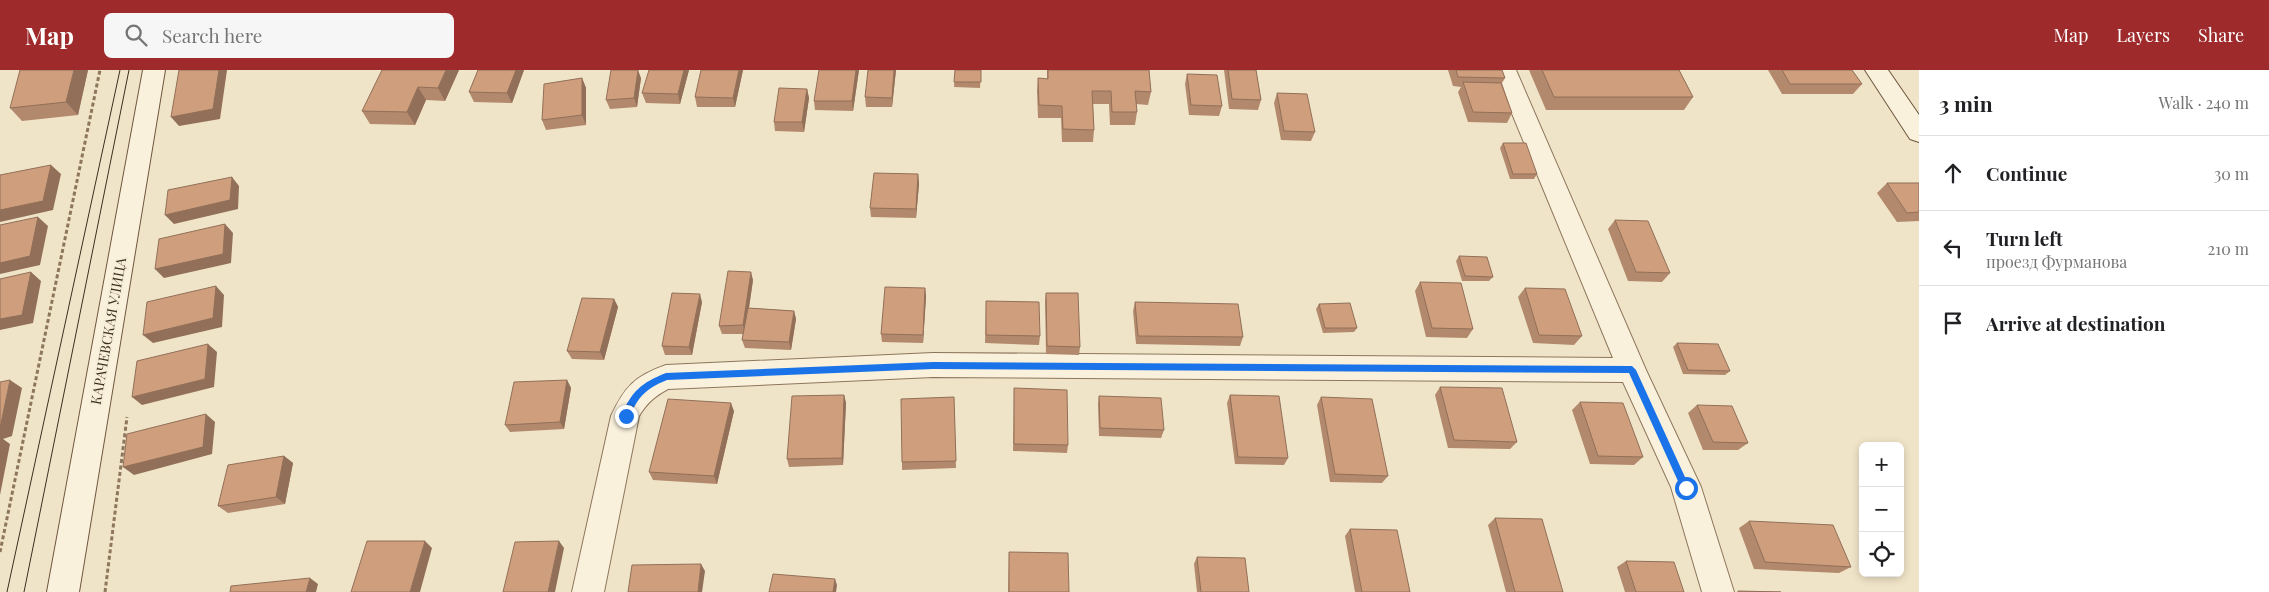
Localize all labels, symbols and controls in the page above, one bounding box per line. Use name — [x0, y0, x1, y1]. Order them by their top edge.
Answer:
search box — [104, 13, 454, 58]
text: Map — [25, 19, 74, 51]
icon: search — [122, 21, 150, 49]
text: Search here — [162, 22, 262, 48]
text: Map — [2053, 23, 2088, 47]
text: Layers — [2116, 23, 2170, 47]
text: Share — [2198, 23, 2244, 47]
text: 3 min — [1939, 89, 1993, 117]
text: Walk · 240 m — [2159, 92, 2249, 113]
icon: ahead — [1939, 159, 1967, 187]
text: Continue — [1986, 160, 2067, 186]
text: 30 m — [2214, 163, 2249, 184]
text: Turn left — [1986, 225, 2063, 251]
icon: left — [1939, 234, 1967, 262]
text: 210 m — [2208, 238, 2249, 259]
text: проезд Фурманова — [1986, 251, 2127, 272]
street label: КАРАЧЕВСКАЯ УЛИЦА — [86, 256, 130, 406]
icon: arrive — [1939, 309, 1967, 337]
text: Arrive at destination — [1986, 310, 2166, 336]
route end — [615, 405, 638, 428]
map controls — [1859, 442, 1904, 577]
button: + — [1859, 442, 1904, 487]
route start — [1675, 477, 1698, 500]
button: − — [1859, 487, 1904, 532]
button: locate — [1859, 532, 1904, 577]

